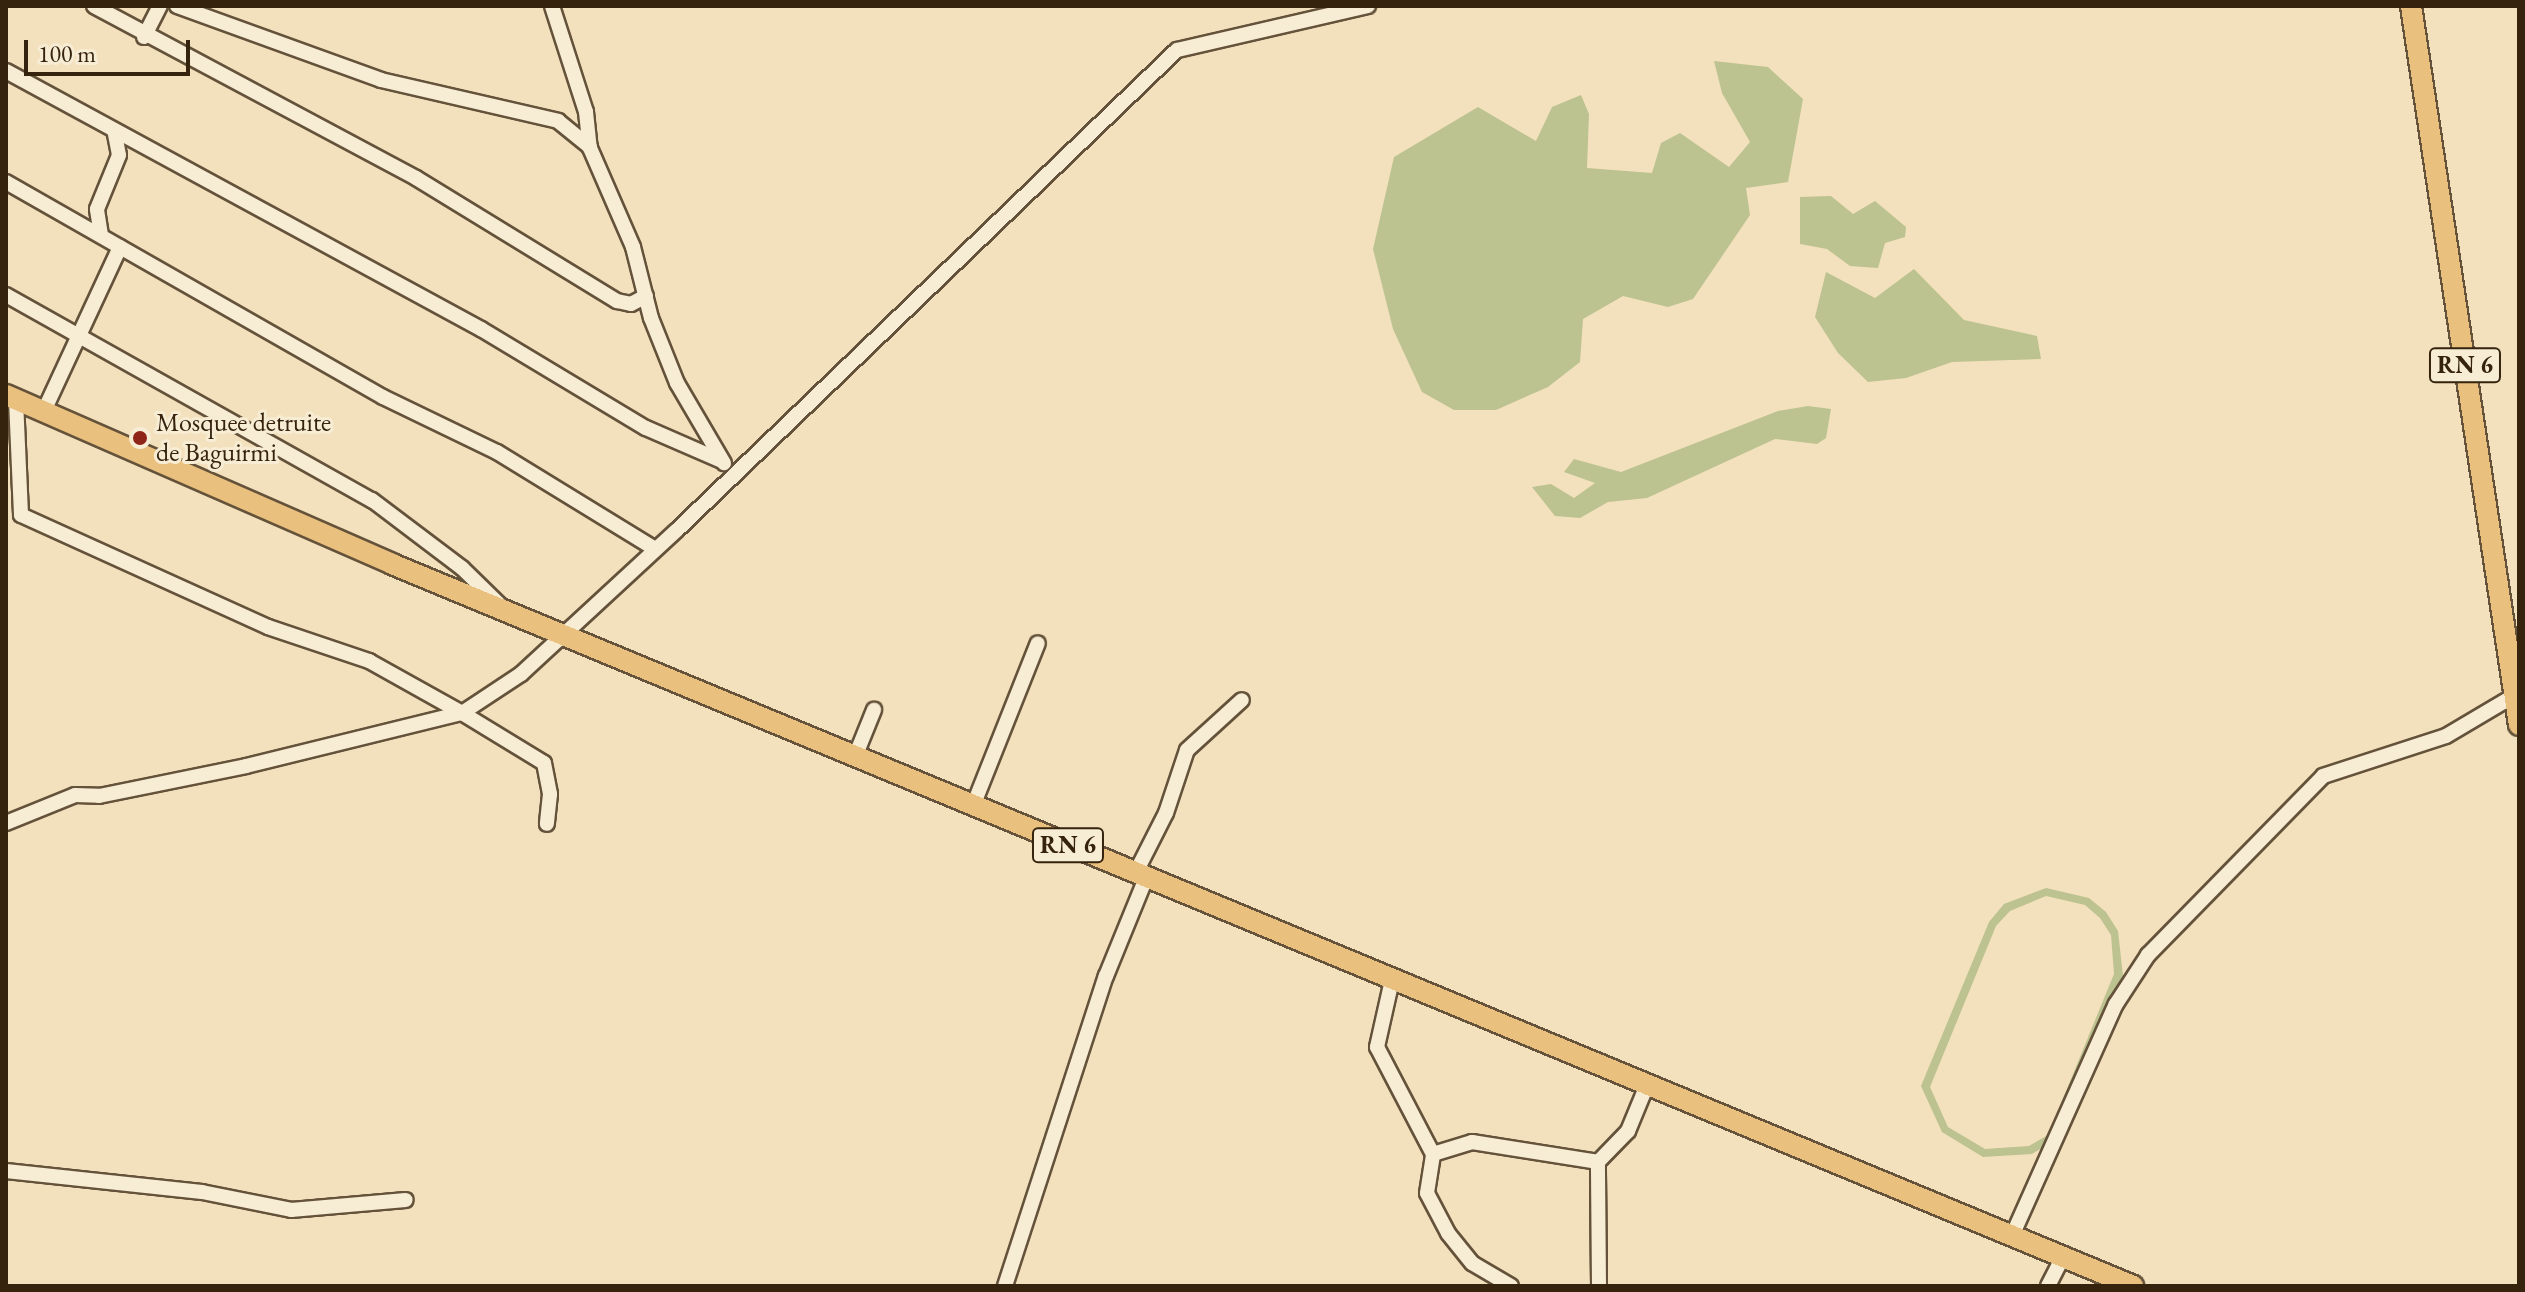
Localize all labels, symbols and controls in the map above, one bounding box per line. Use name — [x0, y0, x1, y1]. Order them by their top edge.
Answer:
scale bar — [28, 24, 194, 74]
text: 100 m — [38, 38, 96, 69]
road number: RN 6 — [2427, 345, 2503, 385]
place label: Mosquee detruite de Baguirmi — [156, 407, 331, 468]
marker: Mosquee detruite de Baguirmi — [131, 429, 149, 447]
road number: RN 6 — [1030, 825, 1106, 865]

